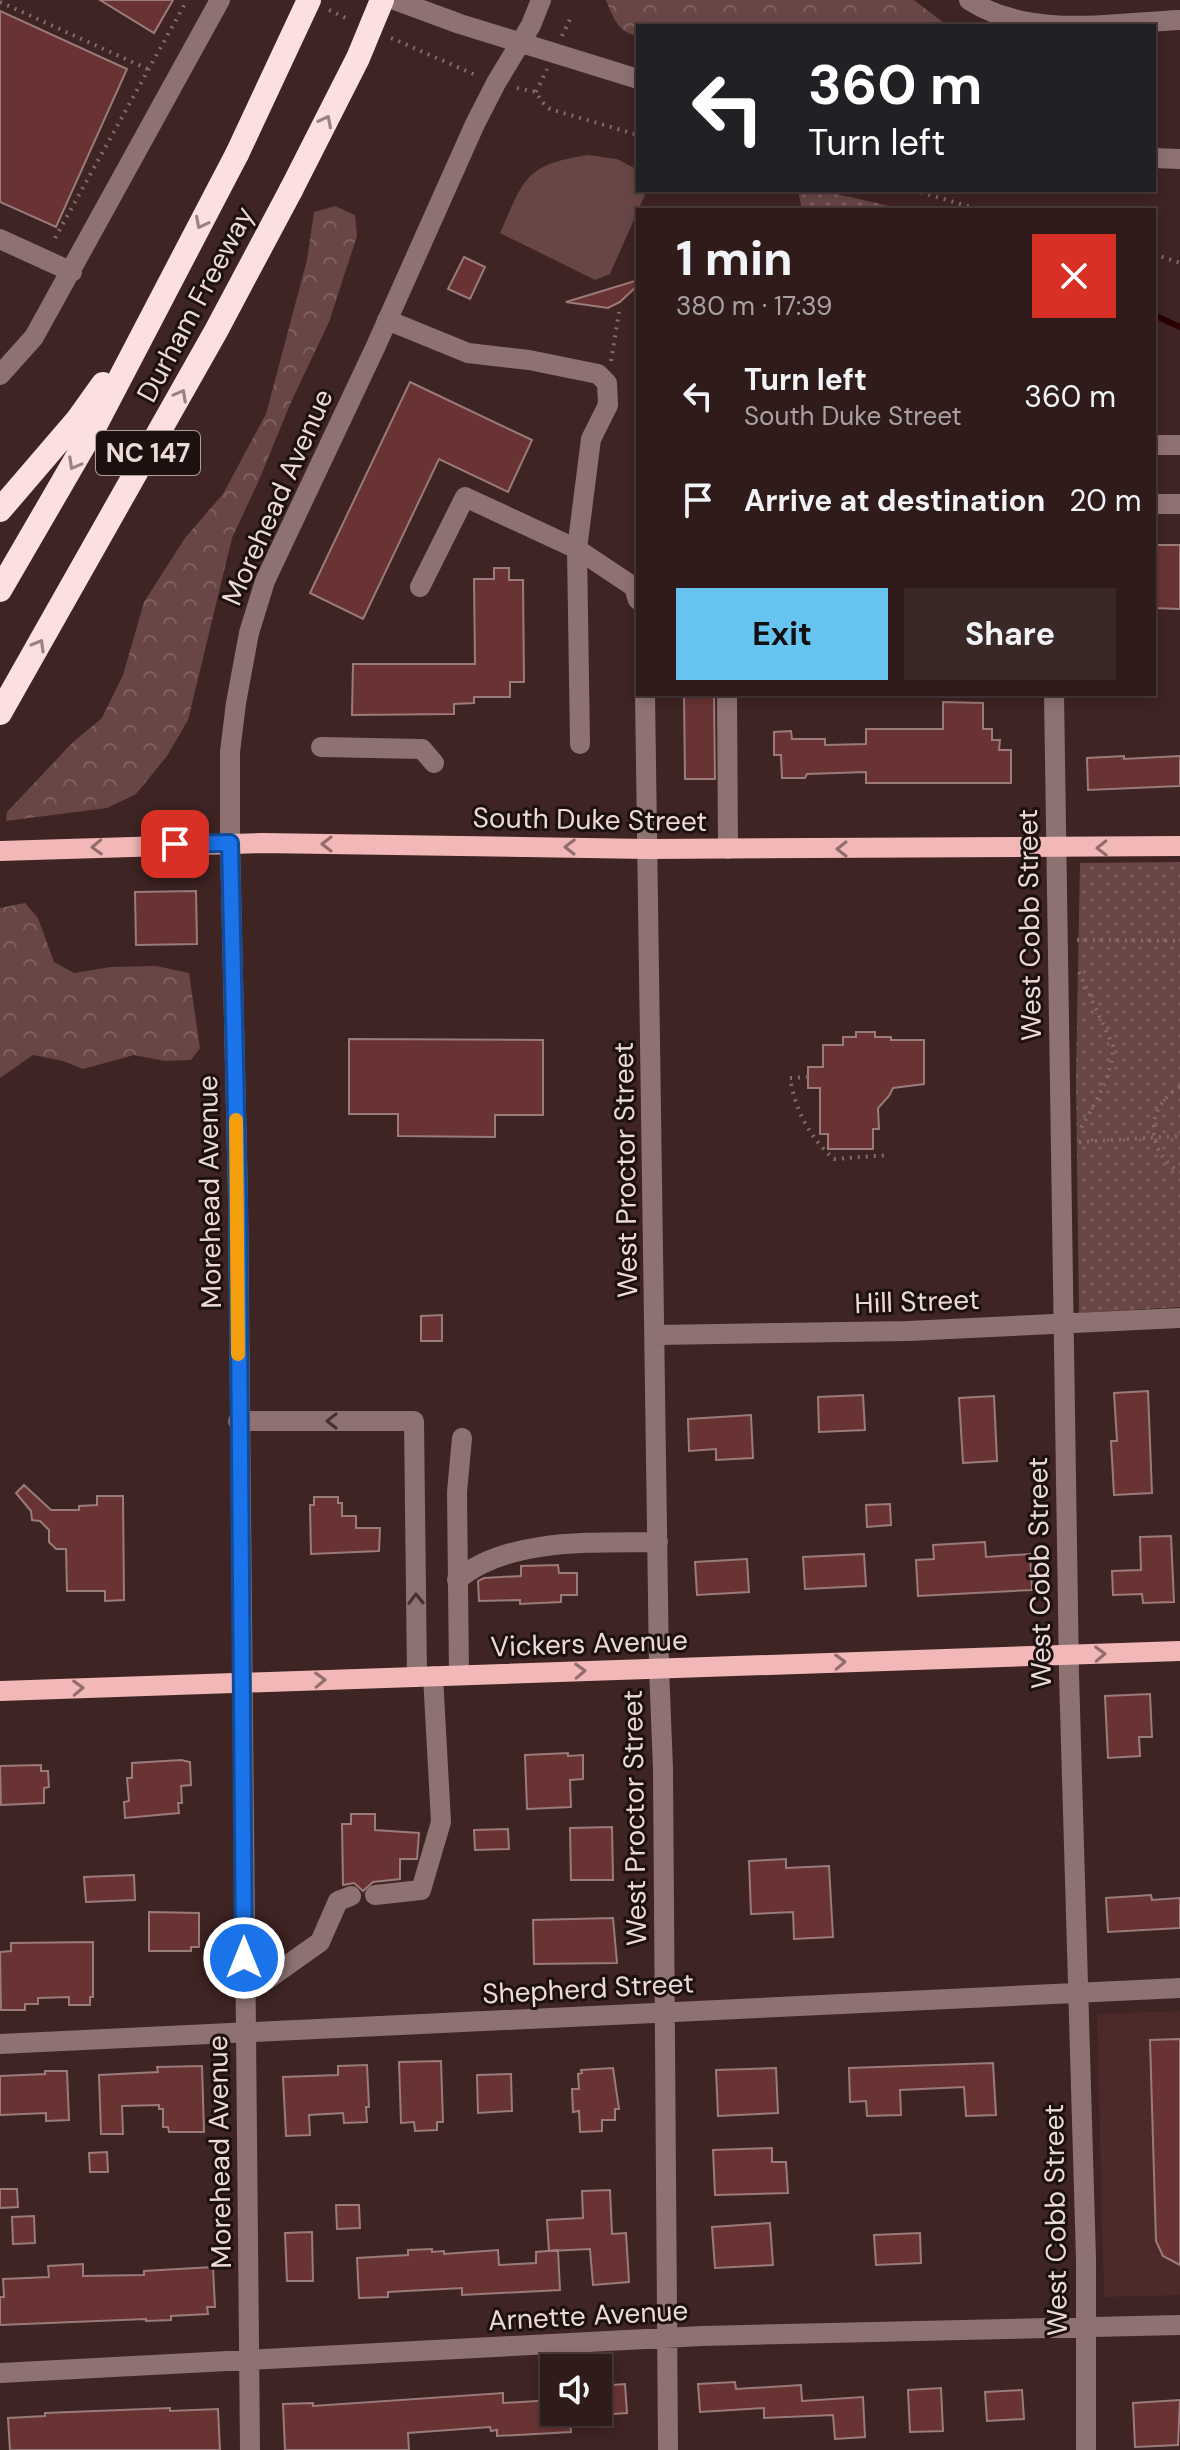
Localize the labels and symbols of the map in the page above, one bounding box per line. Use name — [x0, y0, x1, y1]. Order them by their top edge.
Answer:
one-way arrow — [316, 114, 332, 129]
street label: Durham Freeway — [128, 200, 263, 409]
one-way arrow — [195, 215, 210, 230]
street label: Morehead Avenue — [213, 383, 342, 611]
one-way arrow — [171, 389, 187, 404]
road number: NC 147 — [96, 431, 200, 475]
one-way arrow — [68, 455, 84, 470]
one-way arrow — [29, 639, 45, 654]
street label: South Duke Street — [472, 799, 708, 840]
street label: West Cobb Street — [1009, 809, 1050, 1041]
pin — [141, 810, 209, 878]
one-way arrow — [320, 835, 333, 853]
one-way arrow — [563, 838, 576, 856]
one-way arrow — [90, 839, 103, 856]
one-way arrow — [1095, 839, 1108, 857]
one-way arrow — [835, 840, 848, 858]
street label: West Proctor Street — [605, 1042, 646, 1298]
street label: Morehead Avenue — [189, 1075, 230, 1309]
street label: Hill Street — [854, 1281, 980, 1322]
one-way arrow — [325, 1412, 338, 1430]
street label: West Cobb Street — [1019, 1457, 1060, 1689]
one-way arrow — [407, 1592, 425, 1605]
street label: Vickers Avenue — [490, 1622, 688, 1665]
one-way arrow — [1094, 1645, 1107, 1662]
one-way arrow — [834, 1654, 847, 1671]
one-way arrow — [574, 1662, 587, 1679]
one-way arrow — [314, 1671, 327, 1688]
one-way arrow — [72, 1680, 85, 1697]
street label: West Proctor Street — [614, 1690, 655, 1946]
position arrow — [202, 1916, 286, 2000]
street label: Shepherd Street — [481, 1964, 695, 2013]
street label: Morehead Avenue — [199, 2035, 240, 2269]
street label: West Cobb Street — [1035, 2104, 1076, 2336]
street label: Arnette Avenue — [487, 2292, 689, 2339]

